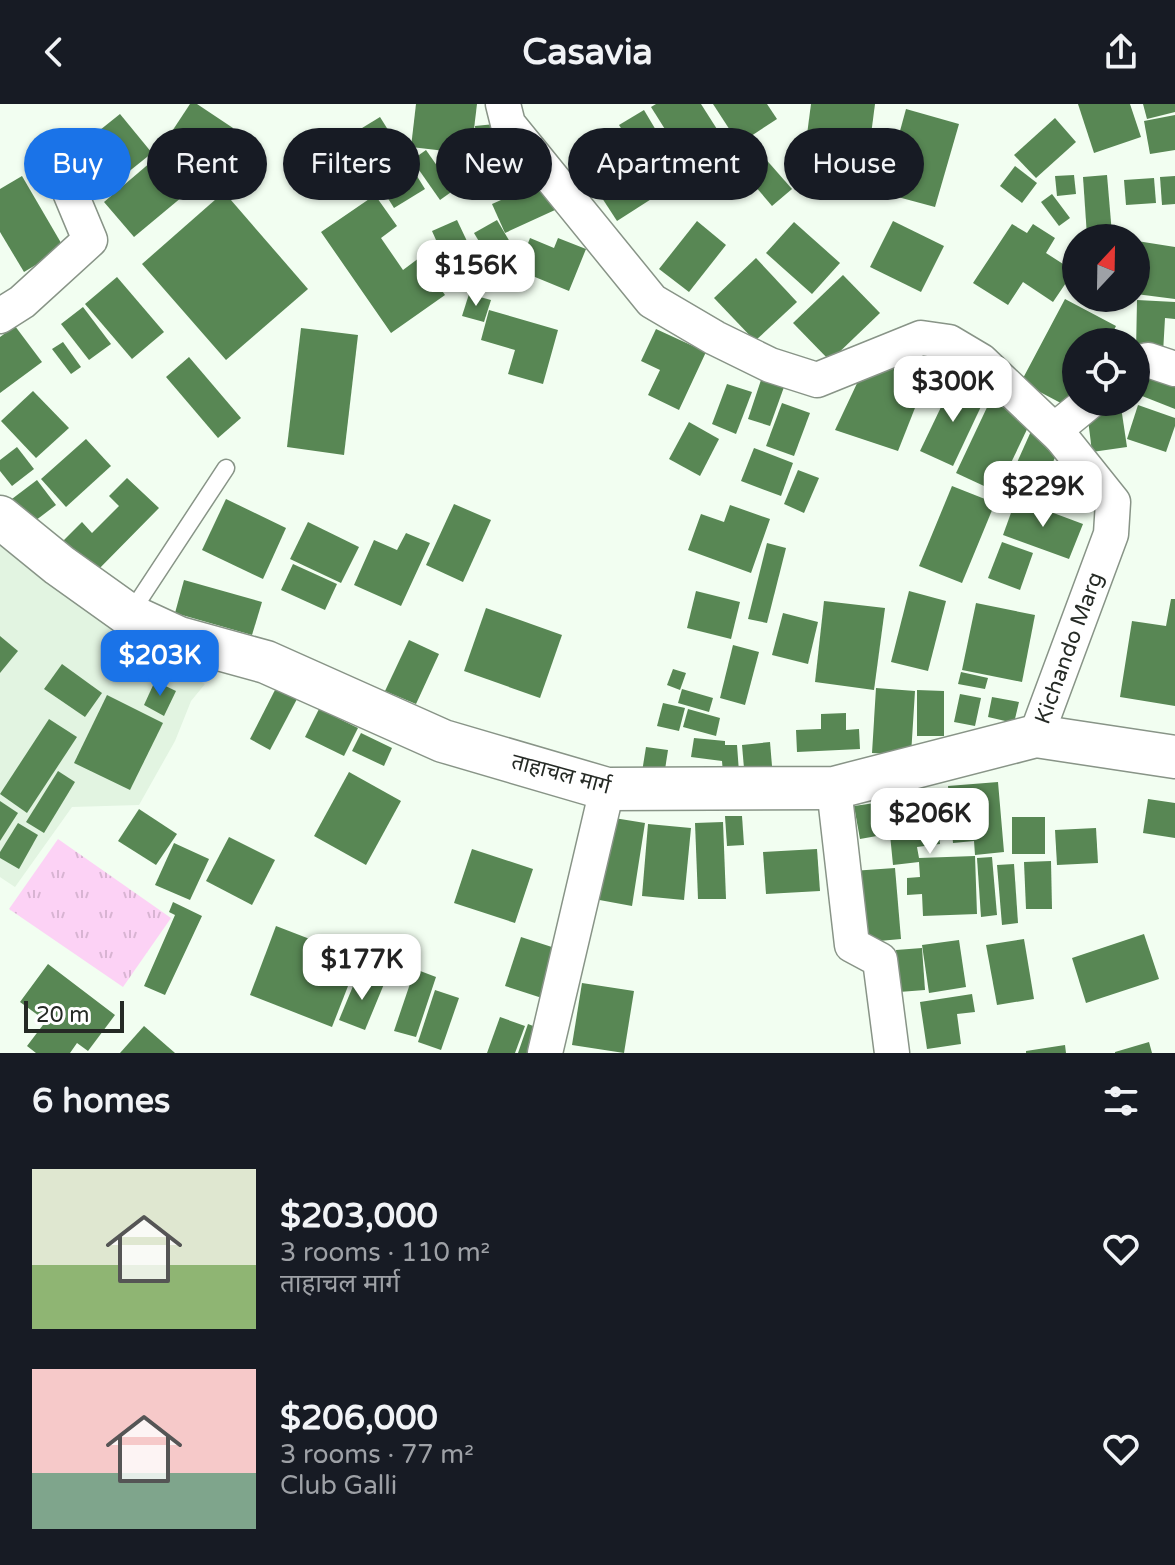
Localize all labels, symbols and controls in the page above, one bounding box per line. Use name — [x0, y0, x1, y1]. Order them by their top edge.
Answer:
icon: back — [32, 30, 76, 74]
icon: share — [1099, 30, 1143, 74]
text: Casavia — [522, 31, 653, 74]
chip: Buy — [24, 128, 131, 200]
chip: Rent — [147, 128, 267, 200]
chip: Filters — [283, 128, 420, 200]
chip: New — [436, 128, 552, 200]
chip: Apartment — [568, 128, 768, 200]
chip: House — [784, 128, 924, 200]
north arrow — [1062, 224, 1150, 312]
map controls — [1062, 224, 1150, 416]
pin: $156K — [420, 240, 532, 308]
text: $156K — [435, 250, 517, 281]
button: locate — [1062, 328, 1150, 416]
pin: $300K — [897, 356, 1009, 424]
text: $300K — [912, 366, 994, 397]
pin: $229K — [987, 461, 1099, 529]
text: $229K — [1002, 471, 1084, 502]
street label: Kichando Marg — [1029, 569, 1109, 727]
pin: $203K — [104, 630, 216, 698]
text: $203K — [119, 640, 201, 671]
street label: ताहाचल मार्ग — [509, 748, 614, 800]
pin: $206K — [874, 788, 986, 856]
text: $206K — [889, 798, 971, 829]
pin: $177K — [306, 934, 418, 1002]
text: $177K — [321, 944, 403, 975]
scale bar — [24, 997, 124, 1033]
text: 20 m — [36, 1002, 90, 1028]
icon: filters — [1099, 1079, 1143, 1123]
text: 6 homes — [32, 1081, 170, 1122]
text: $203,000 — [280, 1196, 438, 1237]
icon: home — [96, 1201, 192, 1297]
icon: heart — [1099, 1227, 1143, 1271]
text: 3 rooms · 110 m² — [280, 1237, 490, 1268]
text: ताहाचल मार्ग — [280, 1268, 400, 1299]
text: $206,000 — [280, 1398, 438, 1439]
icon: home — [96, 1401, 192, 1497]
icon: heart — [1099, 1427, 1143, 1471]
text: 3 rooms · 77 m² — [280, 1439, 474, 1470]
text: Club Galli — [280, 1470, 397, 1501]

